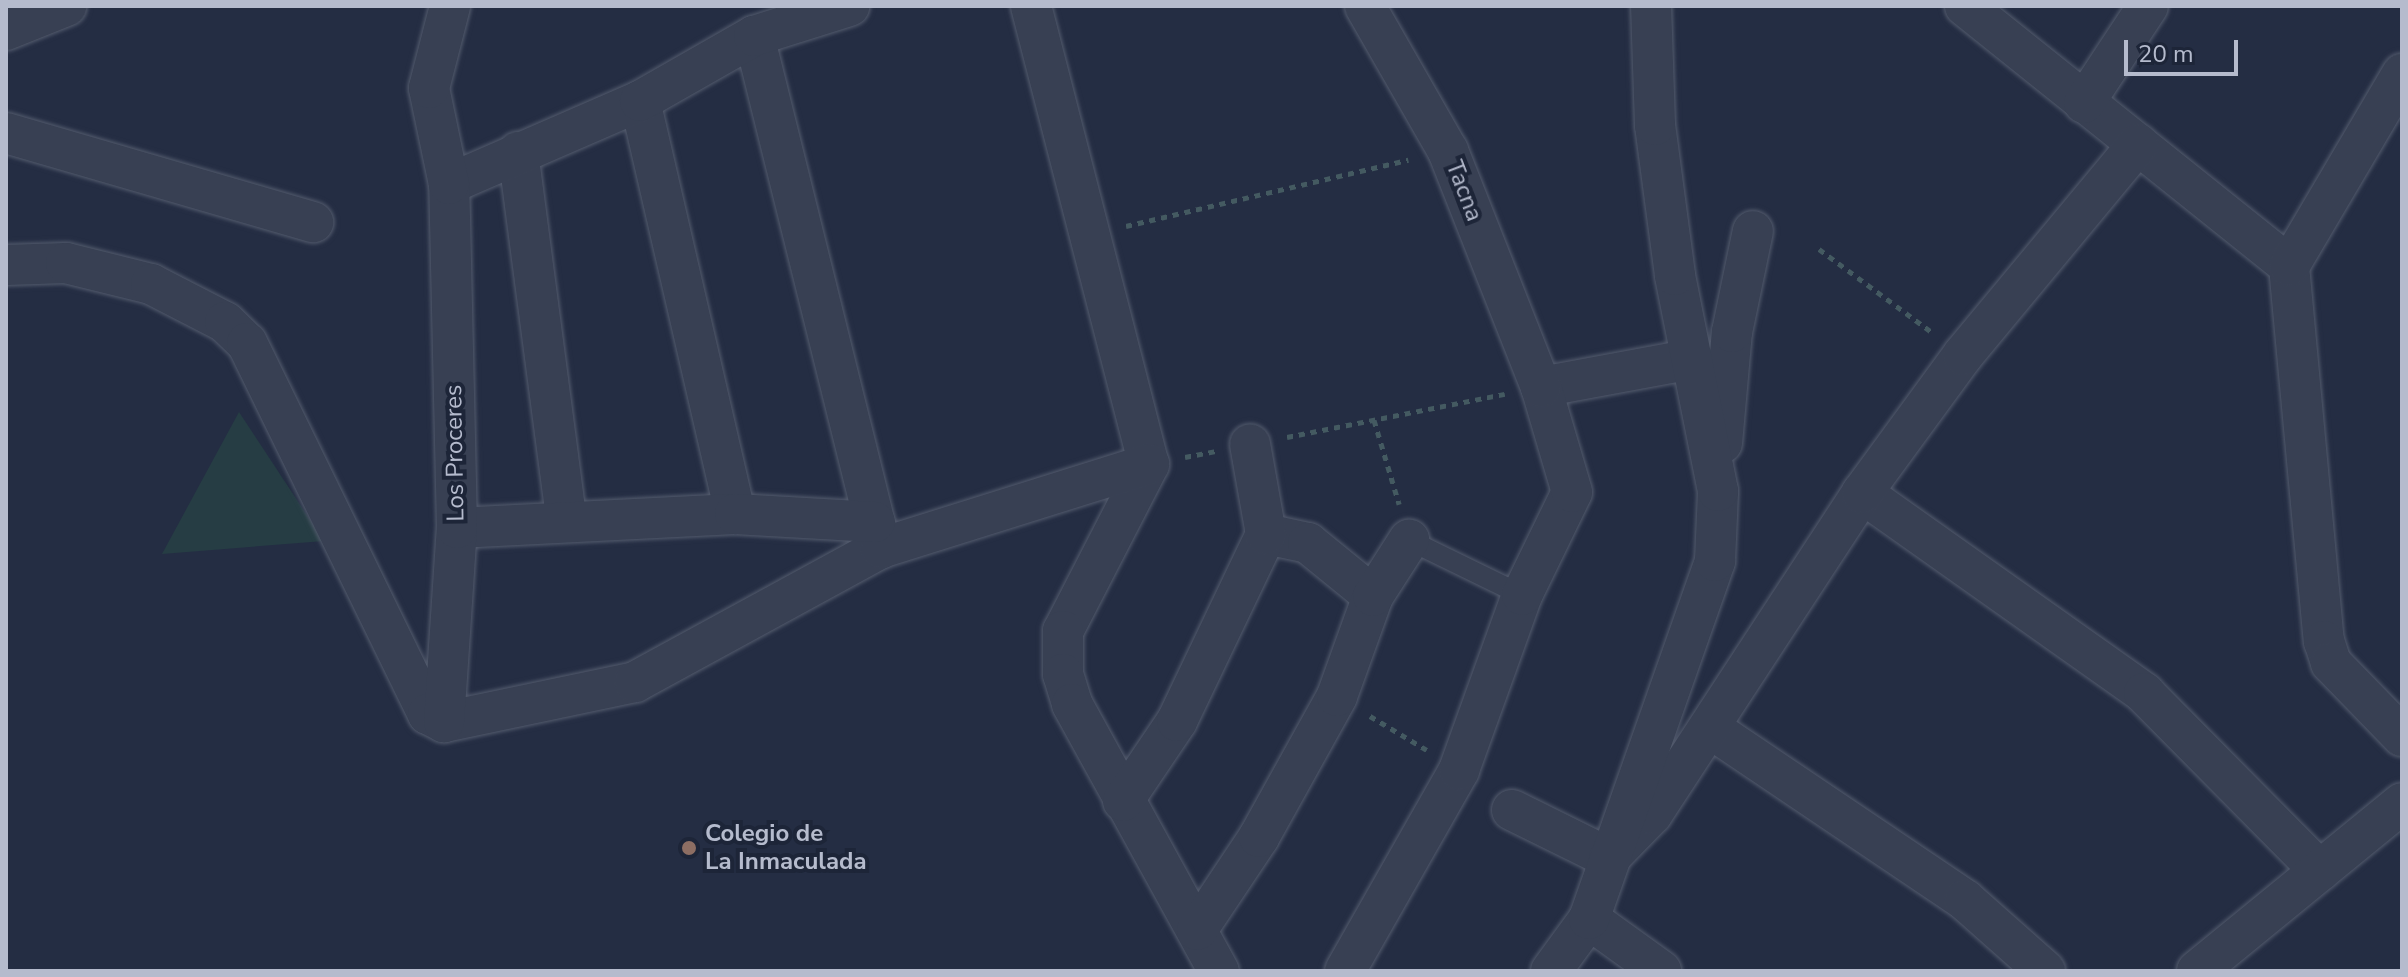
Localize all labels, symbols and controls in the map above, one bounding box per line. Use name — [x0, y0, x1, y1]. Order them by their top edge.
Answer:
scale bar — [2128, 24, 2242, 74]
text: 20 m — [2138, 38, 2194, 70]
street label: Tacna — [1439, 157, 1489, 225]
street label: Los Proceres — [439, 384, 471, 522]
place label: Colegio de La Inmaculada — [705, 820, 867, 876]
marker: Colegio de La Inmaculada — [680, 839, 698, 857]

